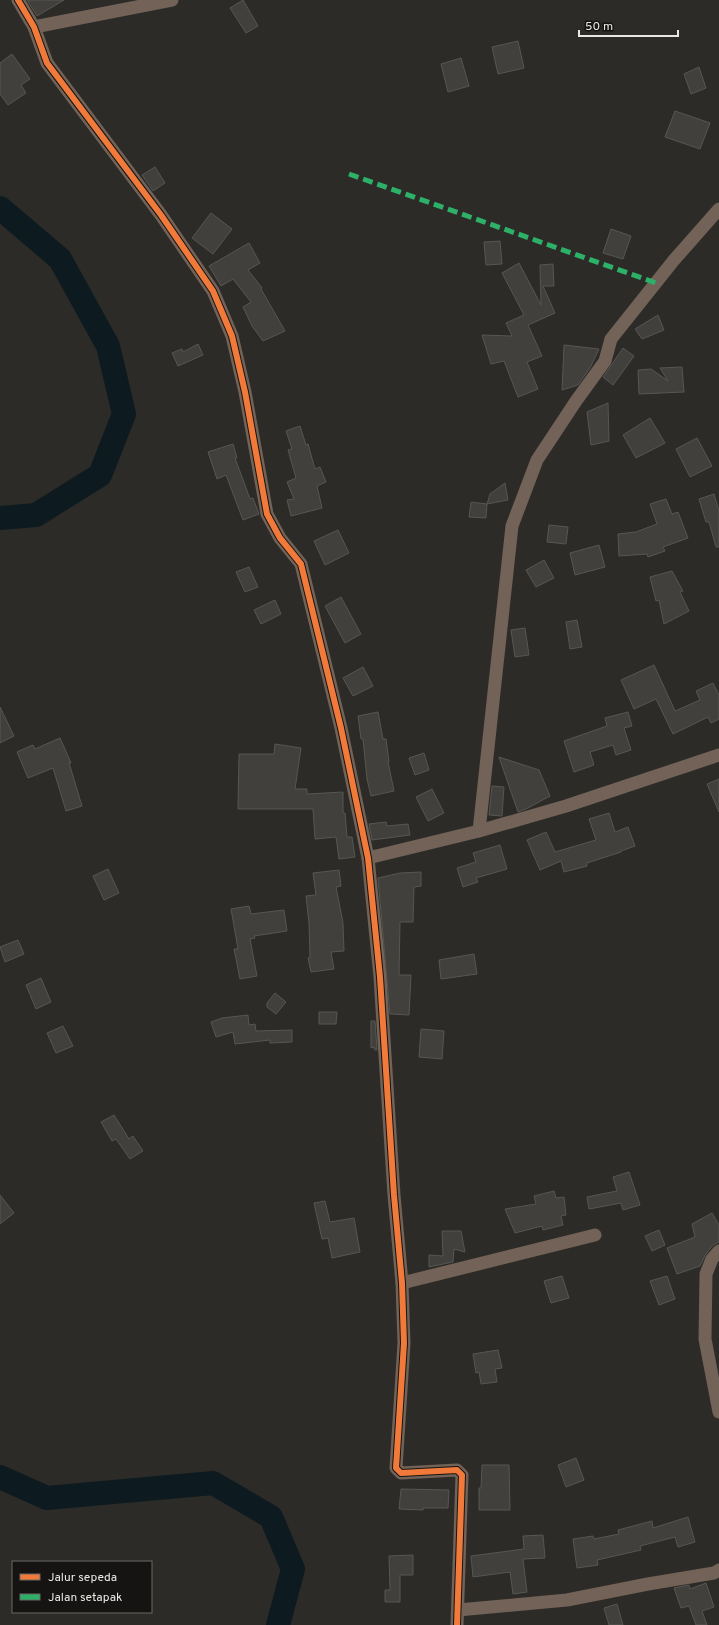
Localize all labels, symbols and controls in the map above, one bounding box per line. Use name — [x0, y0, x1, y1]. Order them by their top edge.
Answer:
scale bar — [579, 12, 678, 38]
text: 50 m — [585, 19, 613, 35]
legend — [12, 1561, 152, 1613]
text: Jalur sepeda — [48, 1570, 117, 1586]
text: Jalan setapak — [48, 1590, 122, 1606]

